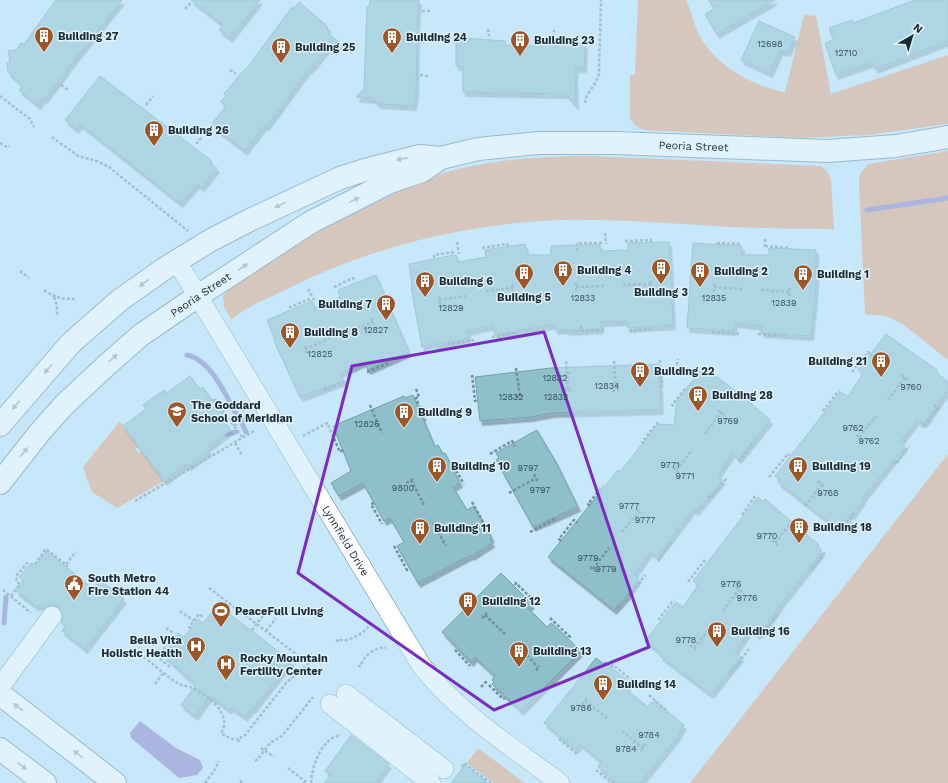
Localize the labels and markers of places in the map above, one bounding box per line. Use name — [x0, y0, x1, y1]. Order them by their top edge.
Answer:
building icon: Building 27 — [33, 25, 55, 53]
building icon: Building 24 — [381, 26, 403, 54]
building icon: Building 23 — [509, 29, 531, 57]
place label: Building 27 — [58, 30, 119, 43]
place label: Building 24 — [406, 31, 467, 44]
place label: Building 23 — [534, 34, 595, 47]
building icon: Building 25 — [270, 36, 292, 64]
place label: Building 25 — [295, 41, 355, 54]
building icon: Building 26 — [143, 119, 165, 147]
place label: Building 26 — [168, 124, 229, 137]
building icon: Building 3 — [650, 257, 672, 285]
building icon: Building 4 — [552, 259, 574, 287]
building icon: Building 2 — [689, 260, 711, 288]
building icon: Building 5 — [513, 262, 535, 290]
building icon: Building 1 — [792, 263, 814, 291]
place label: Building 4 — [577, 264, 631, 277]
place label: Building 2 — [714, 265, 768, 278]
place label: Building 1 — [817, 268, 869, 281]
building icon: Building 6 — [414, 270, 436, 298]
place label: Building 6 — [439, 275, 493, 288]
place label: Building 3 — [634, 286, 688, 299]
place label: Building 5 — [497, 291, 551, 304]
building icon: Building 7 — [375, 293, 397, 321]
place label: Building 7 — [318, 298, 372, 311]
building icon: Building 8 — [279, 321, 301, 349]
place label: Building 8 — [304, 326, 358, 339]
building icon: Building 21 — [870, 350, 892, 378]
place label: Building 21 — [808, 355, 867, 368]
building icon: Building 22 — [629, 360, 651, 388]
place label: Building 22 — [654, 365, 715, 378]
building icon: Building 28 — [687, 384, 709, 412]
place label: Building 28 — [712, 389, 773, 402]
place label: The Goddard School of Meridian — [191, 399, 293, 425]
school or university icon: The Goddard School of Meridian — [166, 400, 188, 428]
building icon: Building 9 — [393, 401, 415, 429]
place label: Building 9 — [418, 406, 472, 419]
building icon: Building 10 — [426, 455, 448, 483]
building icon: Building 19 — [787, 455, 809, 483]
place label: Building 10 — [451, 460, 510, 473]
place label: Building 19 — [812, 460, 871, 473]
building icon: Building 18 — [788, 516, 810, 544]
building icon: Building 11 — [409, 517, 431, 545]
place label: Building 18 — [813, 521, 872, 534]
place label: Building 11 — [434, 522, 491, 535]
place label: South Metro Fire Station 44 — [88, 572, 169, 598]
public building icon: South Metro Fire Station 44 — [63, 573, 85, 601]
building icon: Building 12 — [457, 590, 479, 618]
place label: Building 12 — [482, 595, 541, 608]
sports icon: PeaceFull Living — [210, 600, 232, 628]
place label: PeaceFull Living — [235, 605, 324, 618]
building icon: Building 16 — [706, 620, 728, 648]
place label: Building 16 — [731, 625, 790, 638]
place label: Bella Vita Holistic Health — [101, 634, 183, 660]
hospital icon: Bella Vita Holistic Health — [185, 635, 207, 663]
building icon: Building 13 — [508, 640, 530, 668]
place label: Building 13 — [533, 645, 592, 658]
place label: Rocky Mountain Fertility Center — [240, 652, 328, 678]
hospital icon: Rocky Mountain Fertility Center — [215, 653, 237, 681]
building icon: Building 14 — [592, 673, 614, 701]
place label: Building 14 — [617, 678, 676, 691]

